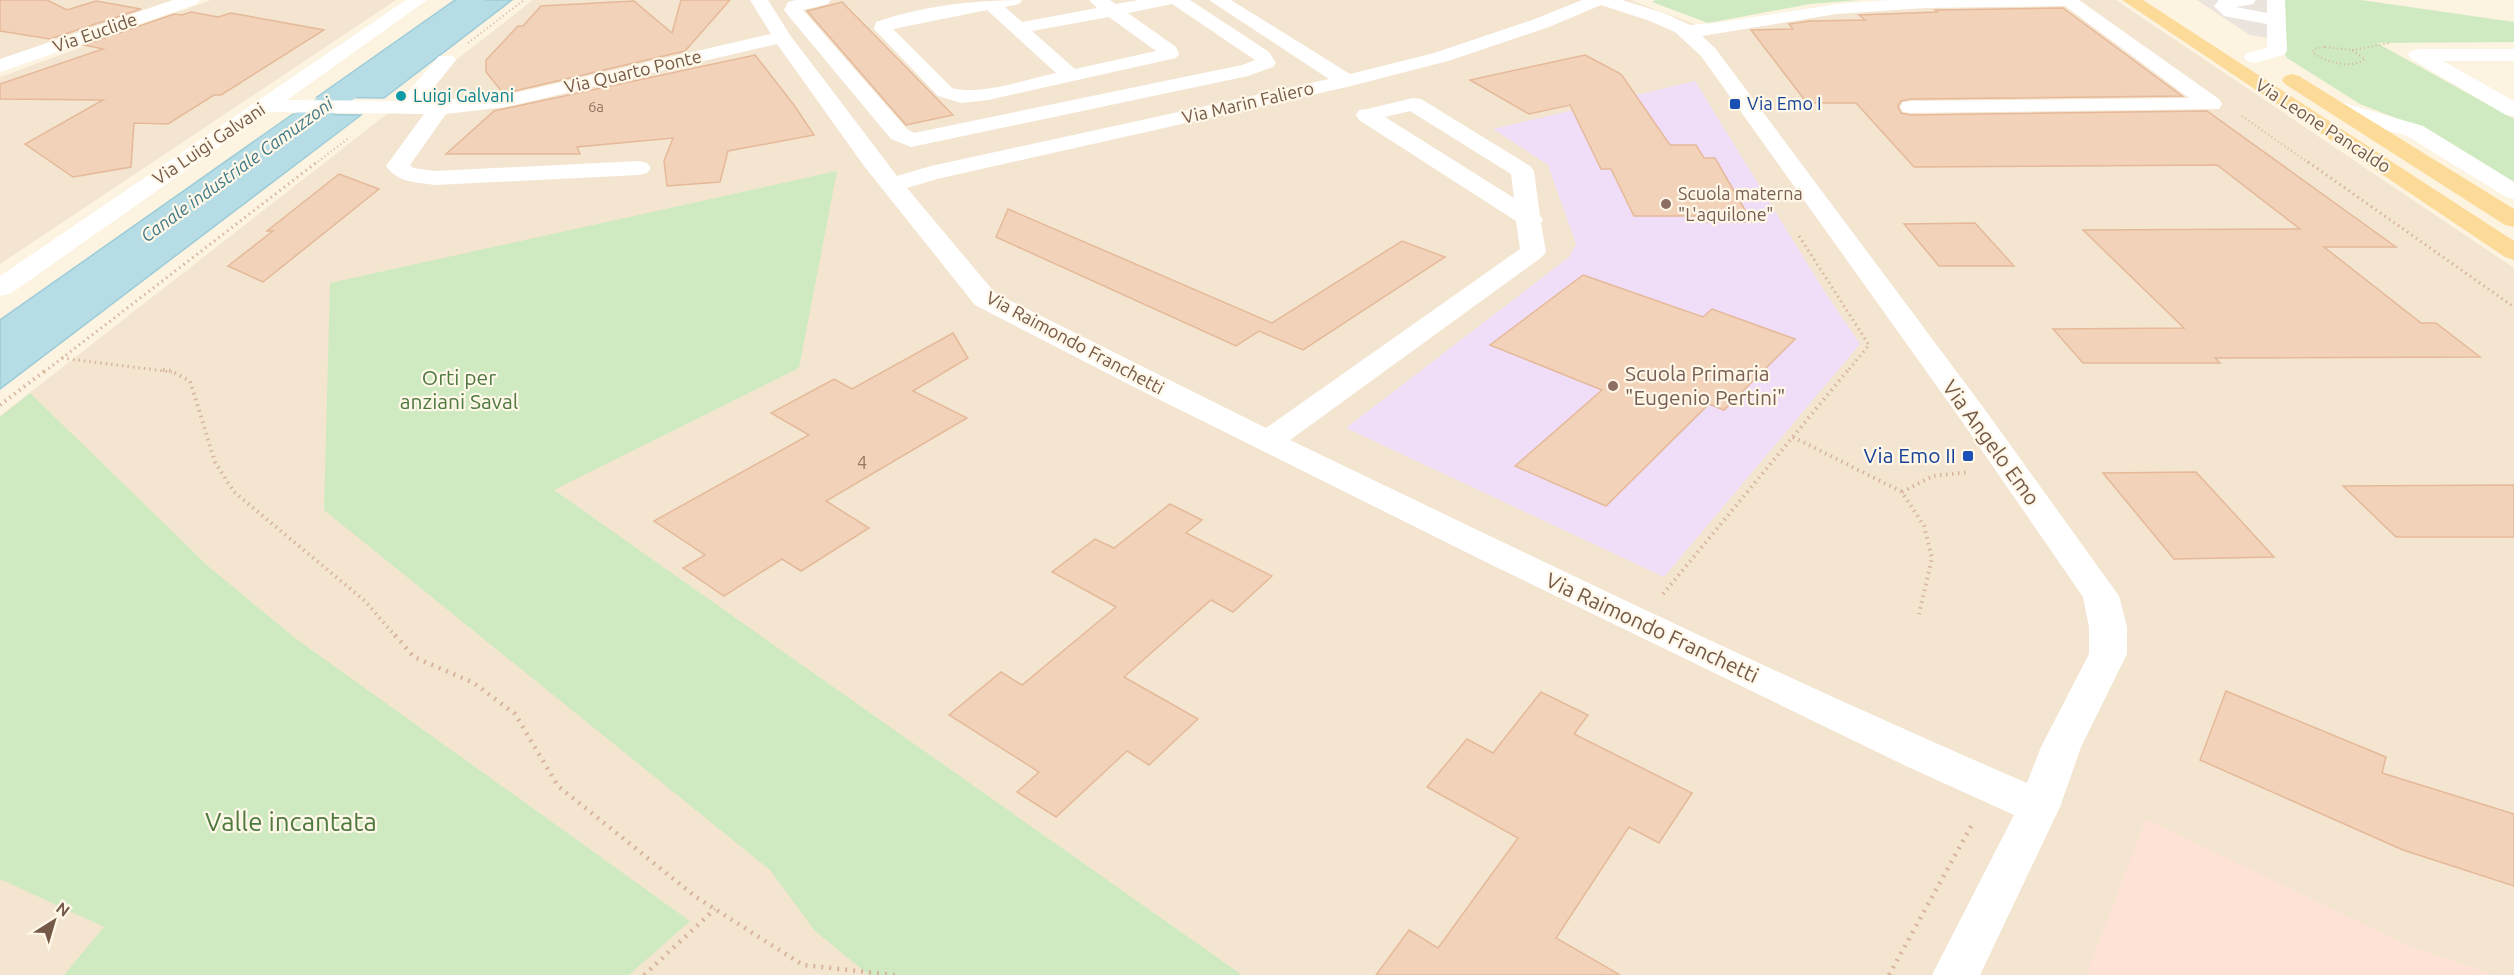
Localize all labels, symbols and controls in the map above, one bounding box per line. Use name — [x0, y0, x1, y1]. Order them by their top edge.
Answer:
street label: Via Euclide — [50, 8, 140, 56]
street label: Via Quarto Ponte — [562, 46, 704, 98]
street label: Via Leone Pancaldo — [2252, 74, 2395, 176]
street label: Via Marin Faliero — [1180, 77, 1316, 127]
place label: Luigi Galvani — [413, 85, 514, 105]
marker: Luigi Galvani — [394, 89, 408, 103]
water label: Canale industriale Camuzzoni — [137, 93, 337, 246]
place label: Via Emo I — [1747, 93, 1822, 113]
marker: Via Emo I — [1728, 97, 1742, 111]
street label: Via Luigi Galvani — [149, 98, 268, 188]
house number: 6a — [588, 98, 604, 115]
place label: Scuola materna "L'aquilone" — [1678, 183, 1803, 224]
marker: Scuola materna "L'aquilone" — [1659, 197, 1673, 211]
street label: Via Raimondo Franchetti — [983, 287, 1168, 398]
place label: Scuola Primaria "Eugenio Pertini" — [1625, 361, 1785, 409]
park label: Orti per anziani Saval — [400, 365, 518, 413]
street label: Via Angelo Emo — [1938, 375, 2045, 510]
marker: Scuola Primaria "Eugenio Pertini" — [1606, 379, 1620, 393]
place label: Via Emo II — [1864, 443, 1956, 467]
marker: Via Emo II — [1961, 449, 1975, 463]
house number: 4 — [857, 452, 867, 472]
street label: Via Raimondo Franchetti — [1542, 567, 1763, 687]
park label: Valle incantata — [205, 807, 377, 836]
north arrow — [24, 891, 84, 951]
text: N — [53, 898, 73, 920]

